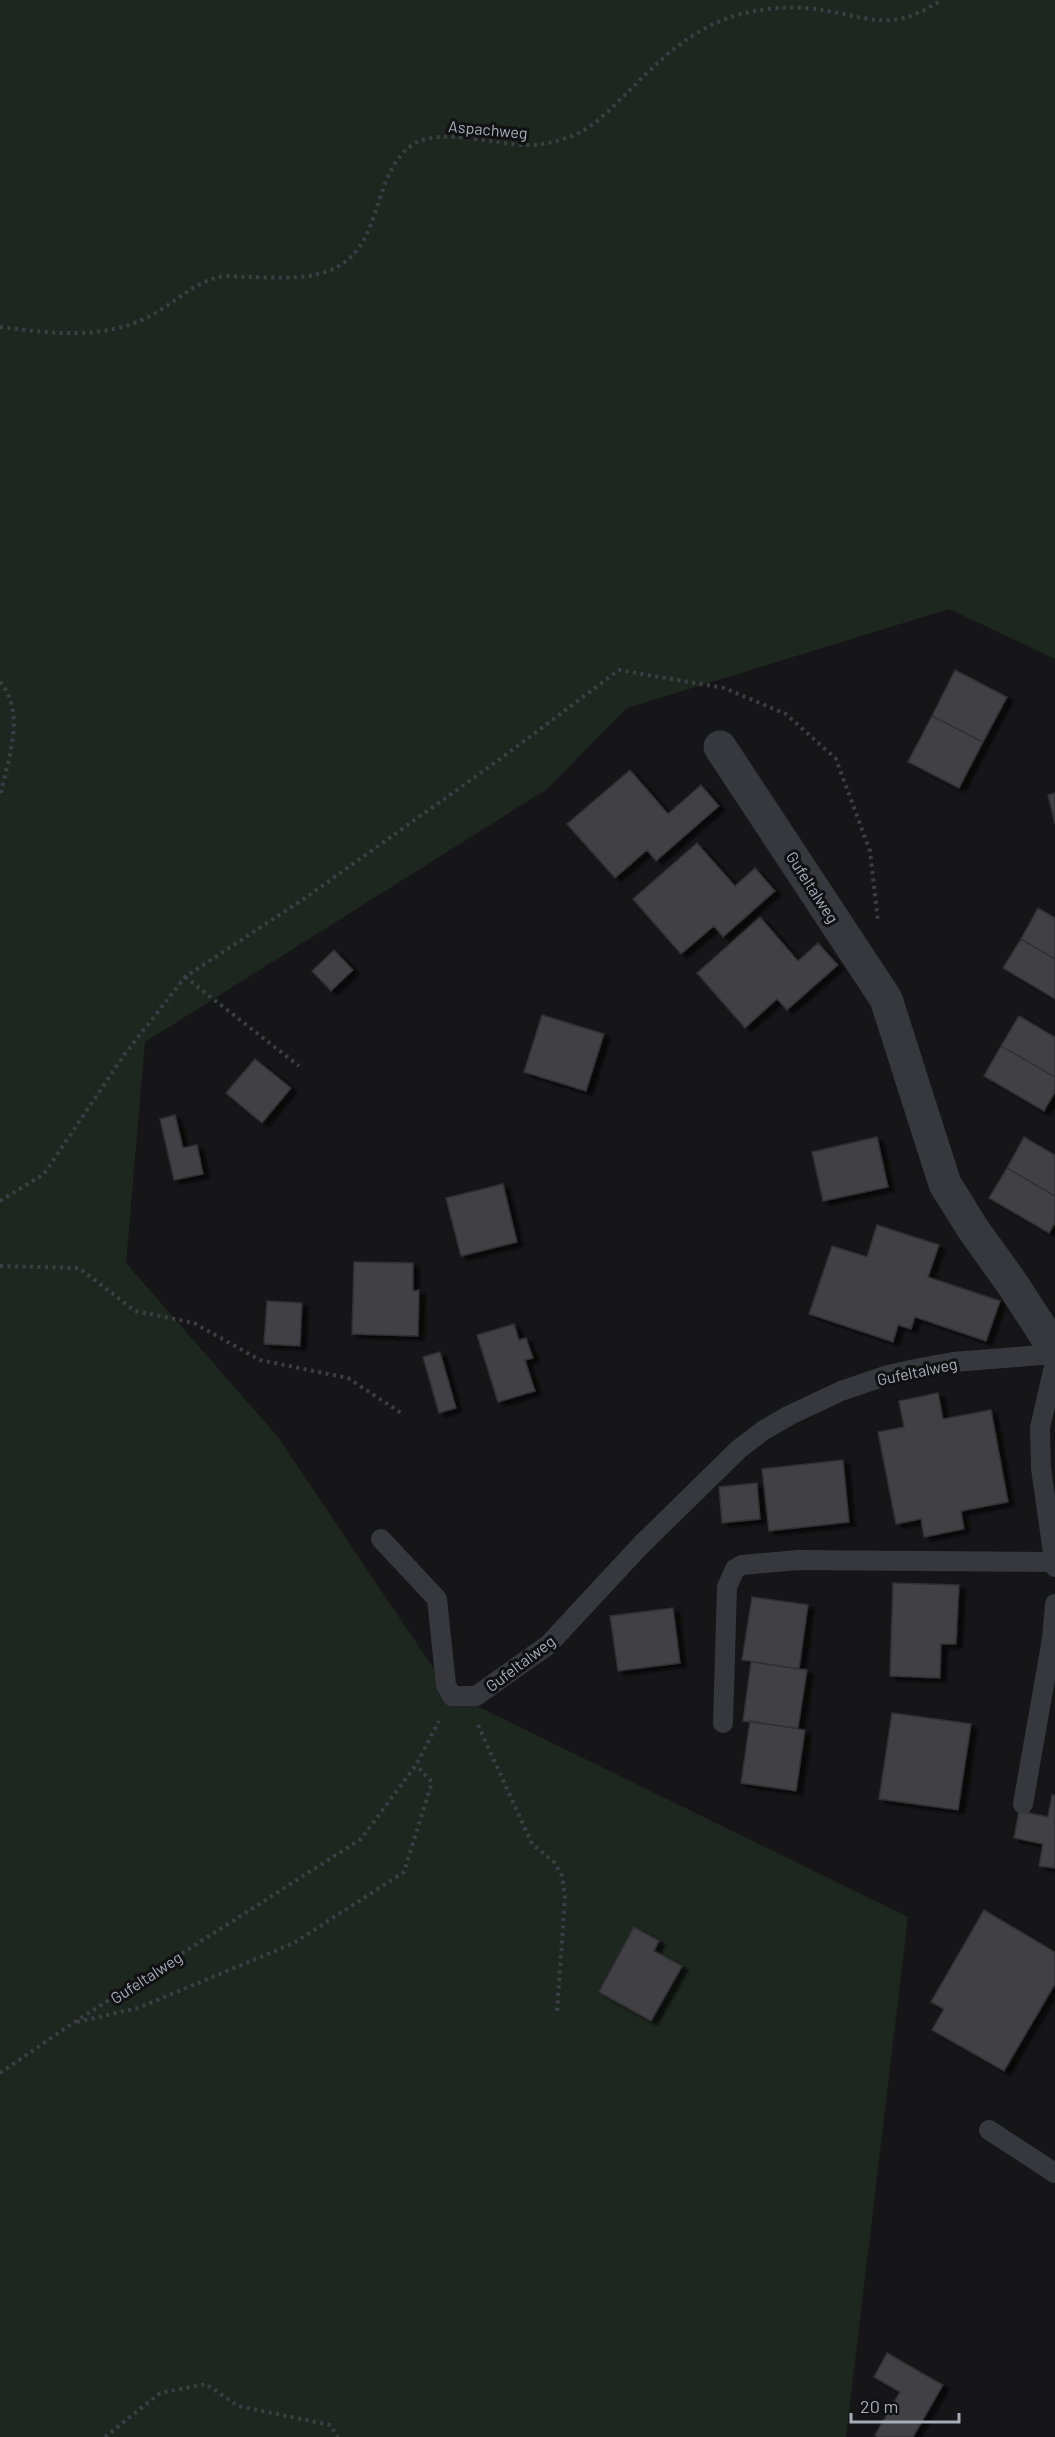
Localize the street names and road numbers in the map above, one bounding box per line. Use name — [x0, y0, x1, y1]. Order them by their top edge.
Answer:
street label: Aspachweg — [448, 116, 528, 142]
street label: Gufeltalweg — [783, 848, 843, 926]
street label: Gufeltalweg — [875, 1353, 959, 1389]
street label: Gufeltalweg — [482, 1631, 558, 1695]
street label: Gufeltalweg — [107, 1947, 185, 2007]

